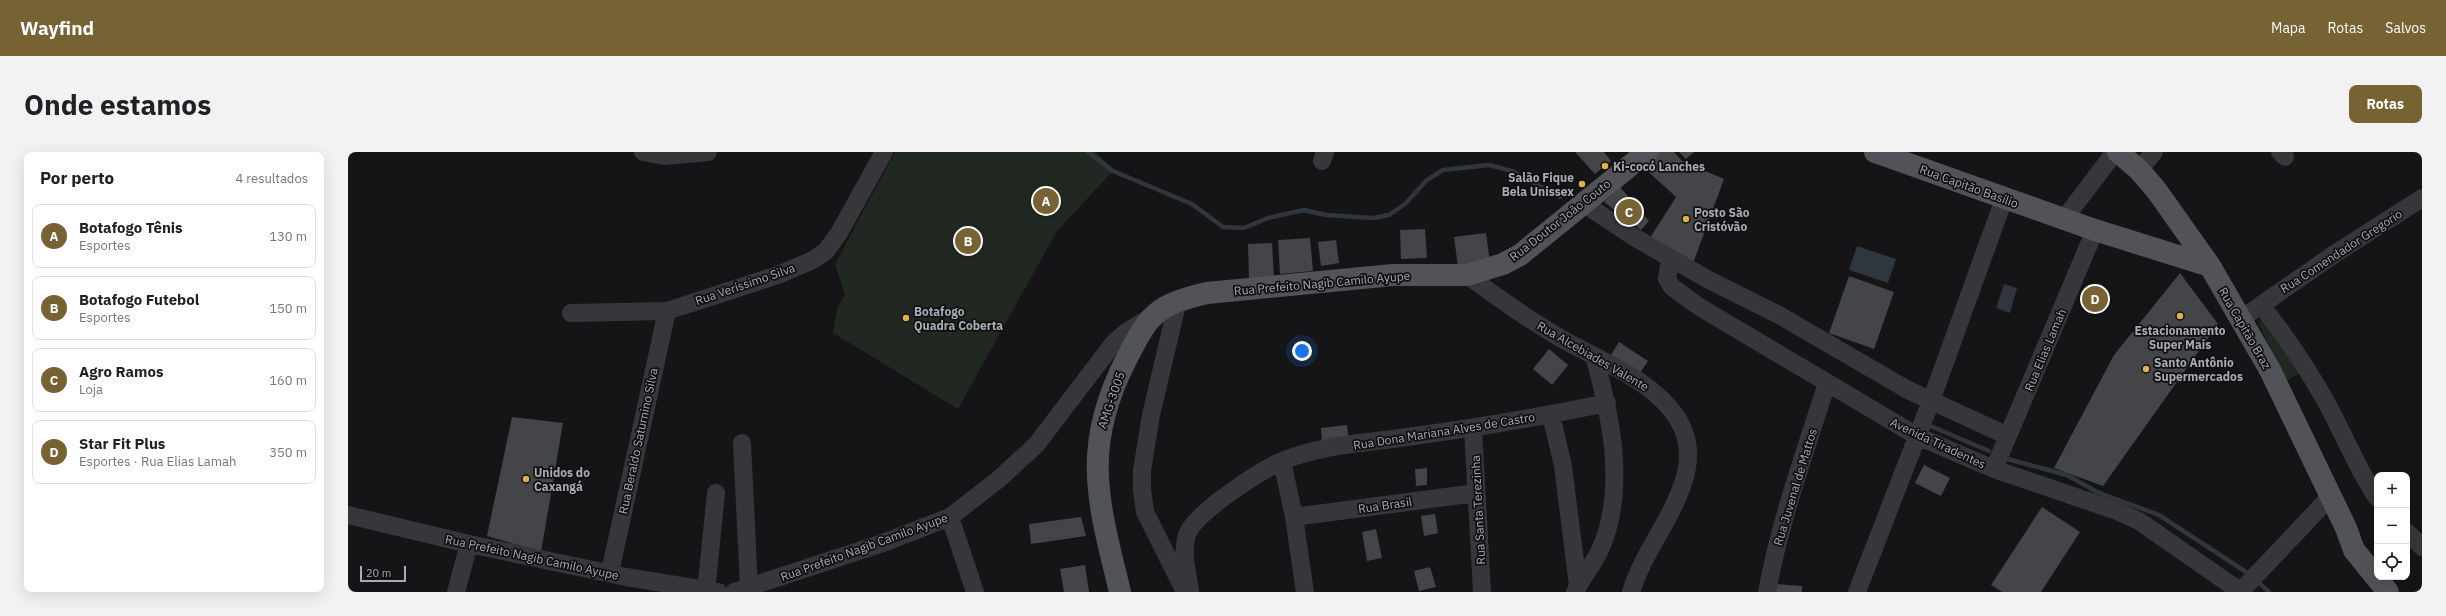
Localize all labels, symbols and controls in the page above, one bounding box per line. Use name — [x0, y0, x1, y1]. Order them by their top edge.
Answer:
text: Wayfind — [20, 16, 94, 40]
text: Mapa — [2271, 19, 2305, 37]
text: Rotas — [2327, 19, 2363, 37]
text: Salvos — [2385, 19, 2426, 37]
button: Rotas — [2349, 85, 2422, 123]
text: Onde estamos — [24, 86, 211, 123]
place label: Ki-cocó Lanches — [1613, 159, 1705, 174]
marker: Ki-cocó Lanches — [1600, 161, 1610, 171]
street label: Rua Capitão Basílio — [1918, 161, 2021, 211]
text: Por perto — [40, 167, 114, 189]
text: 4 resultados — [235, 170, 308, 187]
place label: Salão Fique Bela Unissex — [1502, 170, 1574, 199]
street label: Rua Doutor João Couto — [1506, 176, 1614, 264]
marker: Salão Fique Bela Unissex — [1577, 179, 1587, 189]
pin: A — [1033, 186, 1059, 216]
pin: C — [1616, 197, 1642, 227]
place label: Posto São Cristóvão — [1694, 205, 1750, 234]
street label: Rua Comendador Gregorio — [2277, 206, 2405, 296]
marker: Posto São Cristóvão — [1681, 214, 1691, 224]
text: Botafogo Tênis — [79, 218, 183, 237]
pin: B — [955, 226, 981, 256]
text: A — [50, 228, 58, 245]
text: 130 m — [269, 228, 307, 245]
text: Esportes — [79, 237, 131, 254]
street label: Rua Veríssimo Silva — [693, 260, 797, 308]
street label: Rua Prefeito Nagib Camilo Ayupe — [1233, 268, 1411, 298]
pin: D — [2082, 284, 2108, 314]
street label: Rua Capitão Braz — [2216, 284, 2275, 372]
text: Botafogo Futebol — [79, 290, 199, 309]
text: B — [50, 300, 58, 317]
text: 150 m — [269, 300, 307, 317]
place label: Botafogo Quadra Coberta — [914, 304, 1003, 333]
street label: Rua Elias Lamah — [2021, 306, 2069, 394]
text: Esportes — [79, 309, 131, 326]
marker: Estacionamento Super Mais — [2175, 311, 2185, 321]
marker: Botafogo Quadra Coberta — [901, 313, 911, 323]
street label: Rua Alcebiades Valente — [1534, 318, 1652, 394]
place label: Estacionamento Super Mais — [2135, 323, 2226, 352]
your location — [1292, 341, 1312, 361]
place label: Santo Antônio Supermercados — [2154, 355, 2243, 384]
text: Agro Ramos — [79, 362, 163, 381]
marker: Santo Antônio Supermercados — [2141, 364, 2151, 374]
street label: Rua Beraldo Saturnino Silva — [615, 366, 661, 515]
street label: AMG-3005 — [1094, 369, 1128, 431]
text: C — [50, 372, 58, 389]
text: 160 m — [269, 372, 307, 389]
text: Loja — [79, 381, 103, 398]
street label: Rua Dona Mariana Alves de Castro — [1352, 409, 1536, 453]
street label: Avenida Tiradentes — [1888, 414, 1988, 472]
street label: Rua Juvenal de Mattos — [1770, 426, 1820, 547]
text: Star Fit Plus — [79, 434, 165, 453]
text: D — [49, 444, 59, 461]
text: 350 m — [269, 444, 307, 461]
text: Esportes · Rua Elias Lamah — [79, 453, 236, 470]
street label: Rua Santa Terezinha — [1468, 454, 1488, 565]
place label: Unidos do Caxangá — [534, 465, 590, 494]
map controls — [2374, 472, 2410, 580]
button: + — [2374, 472, 2410, 508]
marker: Unidos do Caxangá — [521, 474, 531, 484]
street label: Rua Brasil — [1357, 494, 1413, 516]
button: − — [2374, 508, 2410, 544]
street label: Rua Prefeito Nagib Camilo Ayupe — [778, 510, 950, 584]
street label: Rua Prefeito Nagib Camilo Ayupe — [444, 531, 621, 583]
button: locate — [2374, 544, 2410, 580]
scale bar — [360, 564, 406, 583]
text: 20 m — [366, 566, 391, 580]

